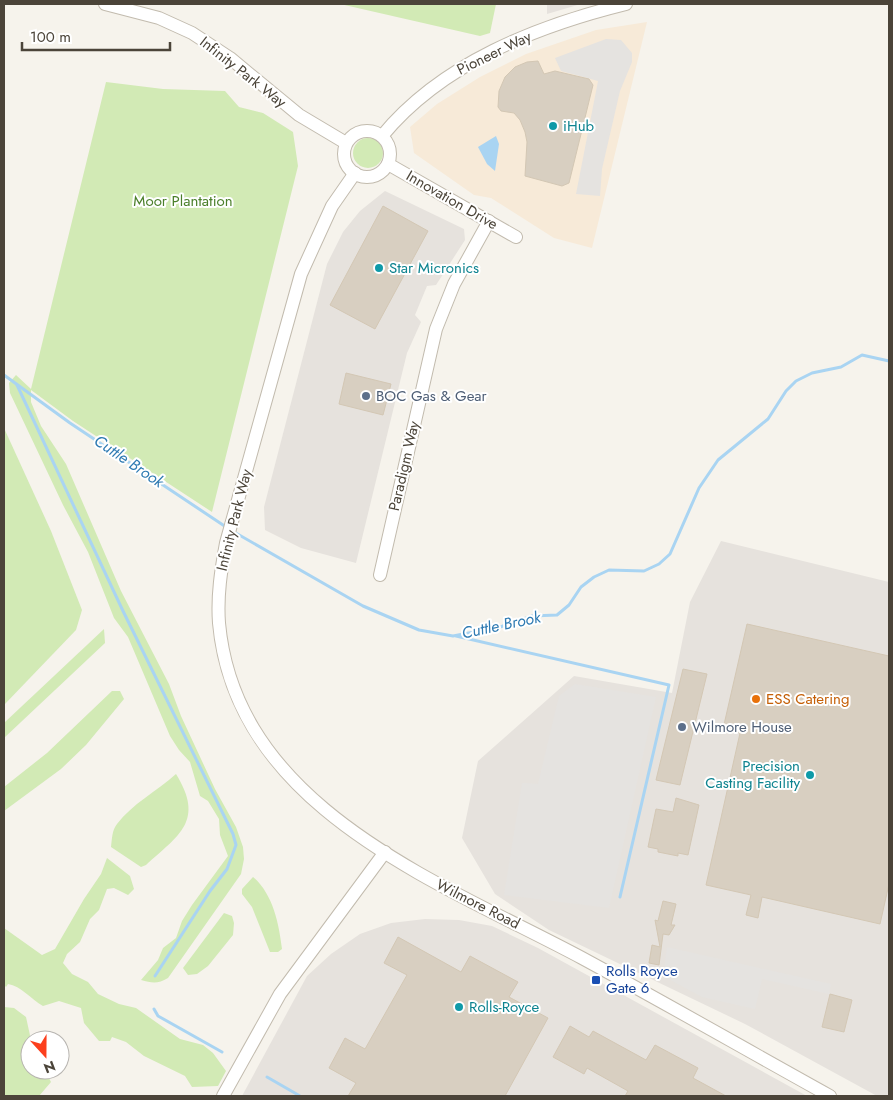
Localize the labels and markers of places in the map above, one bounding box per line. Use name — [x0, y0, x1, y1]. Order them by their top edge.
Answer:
place label: iHub — [563, 115, 595, 137]
marker: iHub — [547, 120, 559, 132]
place label: Star Micronics — [389, 257, 479, 279]
marker: Star Micronics — [373, 262, 385, 274]
place label: BOC Gas & Gear — [376, 385, 488, 407]
marker: BOC Gas & Gear — [360, 390, 372, 402]
place label: ESS Catering — [766, 688, 849, 710]
marker: ESS Catering — [750, 693, 762, 705]
place label: Wilmore House — [692, 716, 792, 738]
marker: Wilmore House — [676, 721, 688, 733]
place label: Precision Casting Facility — [705, 755, 800, 794]
marker: Precision Casting Facility — [804, 769, 816, 781]
place label: Rolls Royce Gate 6 — [606, 960, 678, 999]
marker: Rolls Royce Gate 6 — [590, 974, 602, 986]
place label: Rolls-Royce — [469, 996, 540, 1018]
marker: Rolls-Royce — [453, 1001, 465, 1013]

